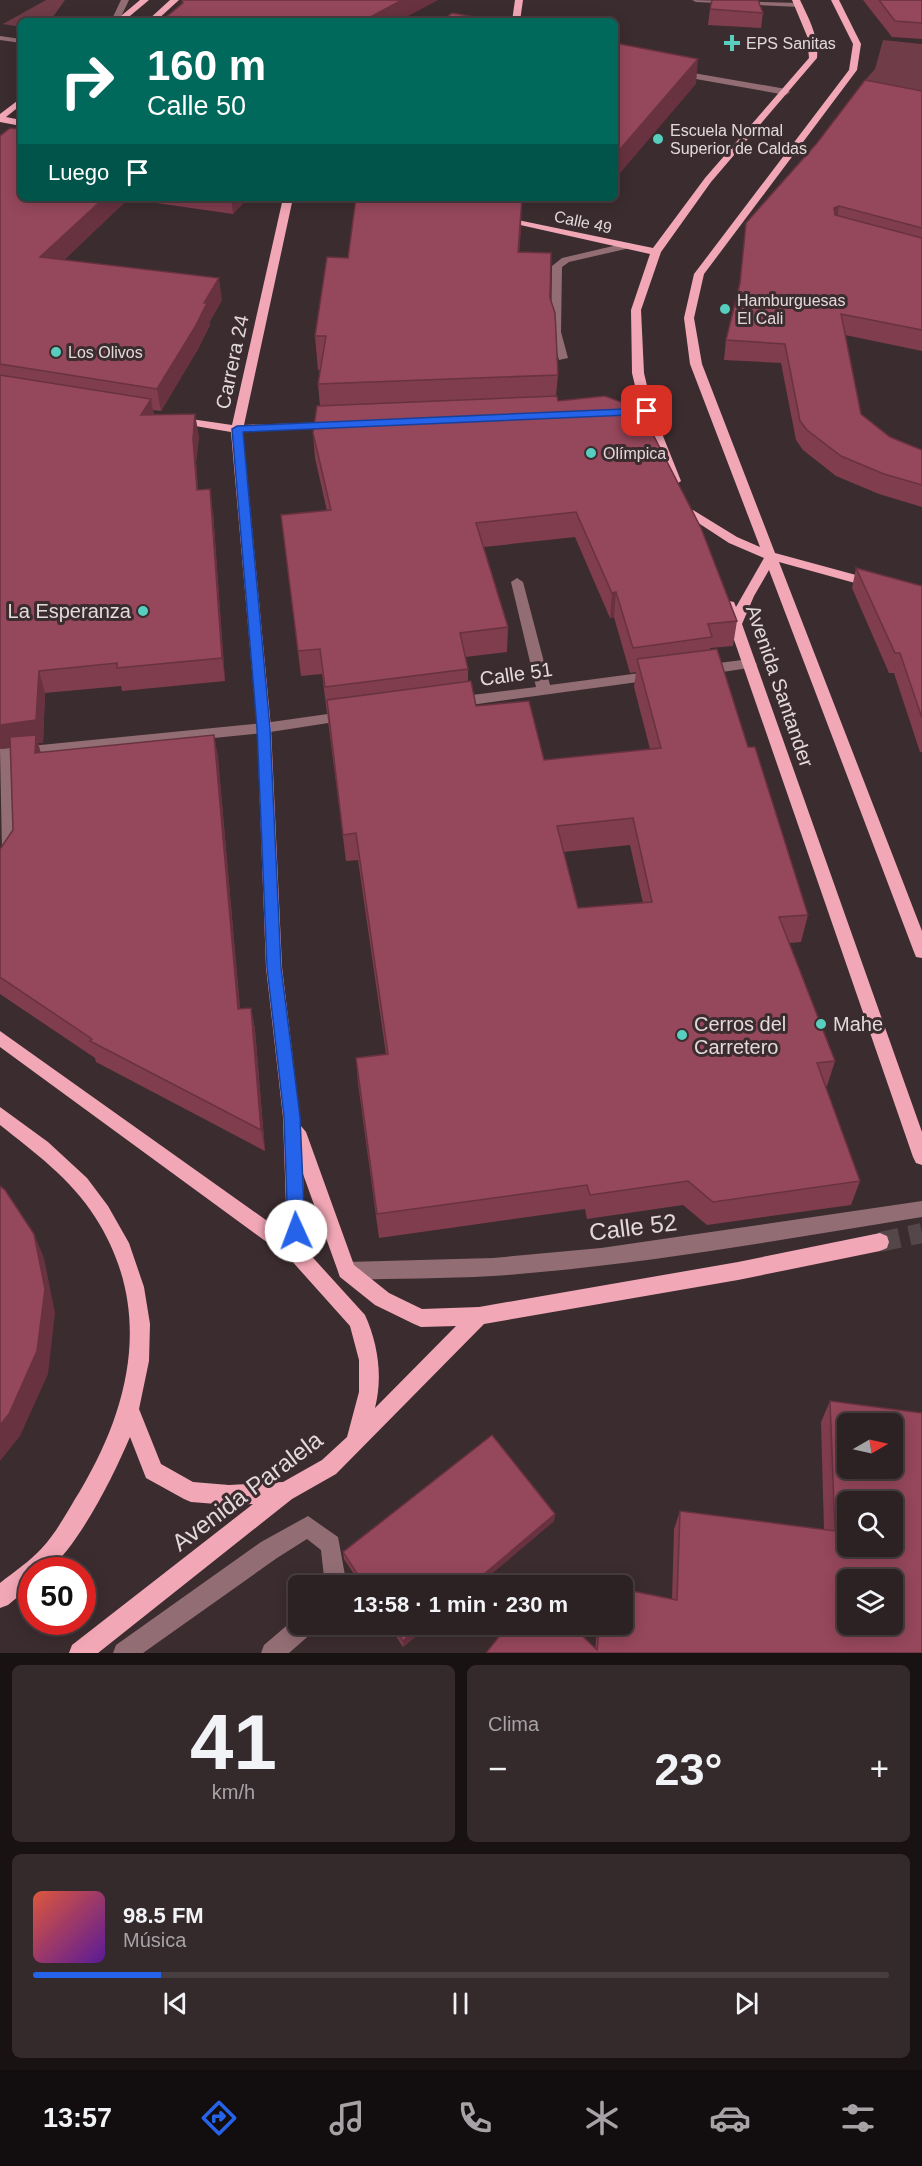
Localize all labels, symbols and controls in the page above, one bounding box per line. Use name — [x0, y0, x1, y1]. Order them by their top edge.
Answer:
marker: EPS Sanitas — [723, 34, 741, 52]
place label: EPS Sanitas — [746, 35, 836, 52]
icon: right — [48, 42, 126, 120]
text: 160 m — [147, 42, 266, 89]
text: Calle 50 — [147, 91, 246, 121]
place label: Escuela Normal Superior de Caldas — [670, 122, 807, 157]
marker: Escuela Normal Superior de Caldas — [651, 132, 665, 146]
icon: arrive — [121, 156, 154, 189]
text: Luego — [48, 160, 109, 185]
street label: Calle 49 — [553, 208, 614, 236]
place label: Hamburguesas El Cali — [737, 292, 846, 327]
marker: Hamburguesas El Cali — [718, 302, 732, 316]
street label: Carrera 24 — [211, 313, 253, 411]
place label: Los Olivos — [68, 344, 143, 361]
marker: Los Olivos — [49, 345, 63, 359]
pin — [621, 385, 672, 436]
icon: arrive — [630, 394, 663, 427]
place label: Olímpica — [603, 445, 666, 462]
marker: Olímpica — [584, 446, 598, 460]
place label: La Esperanza — [8, 600, 132, 622]
street label: Avenida Santander — [742, 602, 818, 770]
marker: La Esperanza — [136, 604, 150, 618]
street label: Calle 51 — [478, 658, 554, 690]
place label: Cerros del Carretero — [694, 1013, 786, 1058]
place label: Mahe — [833, 1013, 883, 1035]
marker: Mahe — [814, 1017, 828, 1031]
marker: Cerros del Carretero — [675, 1028, 689, 1042]
position arrow — [264, 1199, 328, 1263]
street label: Calle 52 — [588, 1208, 678, 1246]
north arrow — [837, 1413, 903, 1479]
map controls — [837, 1413, 903, 1635]
street label: Avenida Paralela — [167, 1425, 328, 1556]
button: search — [837, 1491, 903, 1557]
speed limit sign: 50 — [18, 1557, 96, 1635]
button: layers — [837, 1569, 903, 1635]
text: 13:58 · 1 min · 230 m — [353, 1592, 568, 1617]
text: 41 — [190, 1698, 277, 1786]
text: Clima — [488, 1713, 539, 1735]
text: 23° — [654, 1744, 723, 1795]
text: − — [488, 1750, 507, 1787]
text: + — [870, 1750, 889, 1787]
text: km/h — [212, 1781, 255, 1803]
text: 98.5 FM — [123, 1903, 204, 1928]
text: Música — [123, 1929, 186, 1951]
icon: previous — [159, 1987, 192, 2020]
icon: pause — [444, 1987, 477, 2020]
icon: next — [730, 1987, 763, 2020]
icon: directions — [198, 2097, 240, 2139]
icon: music — [326, 2097, 368, 2139]
icon: phone — [454, 2097, 496, 2139]
icon: climate — [581, 2097, 623, 2139]
icon: car — [709, 2097, 751, 2139]
icon: filters — [837, 2097, 879, 2139]
text: 13:57 — [43, 2103, 112, 2133]

